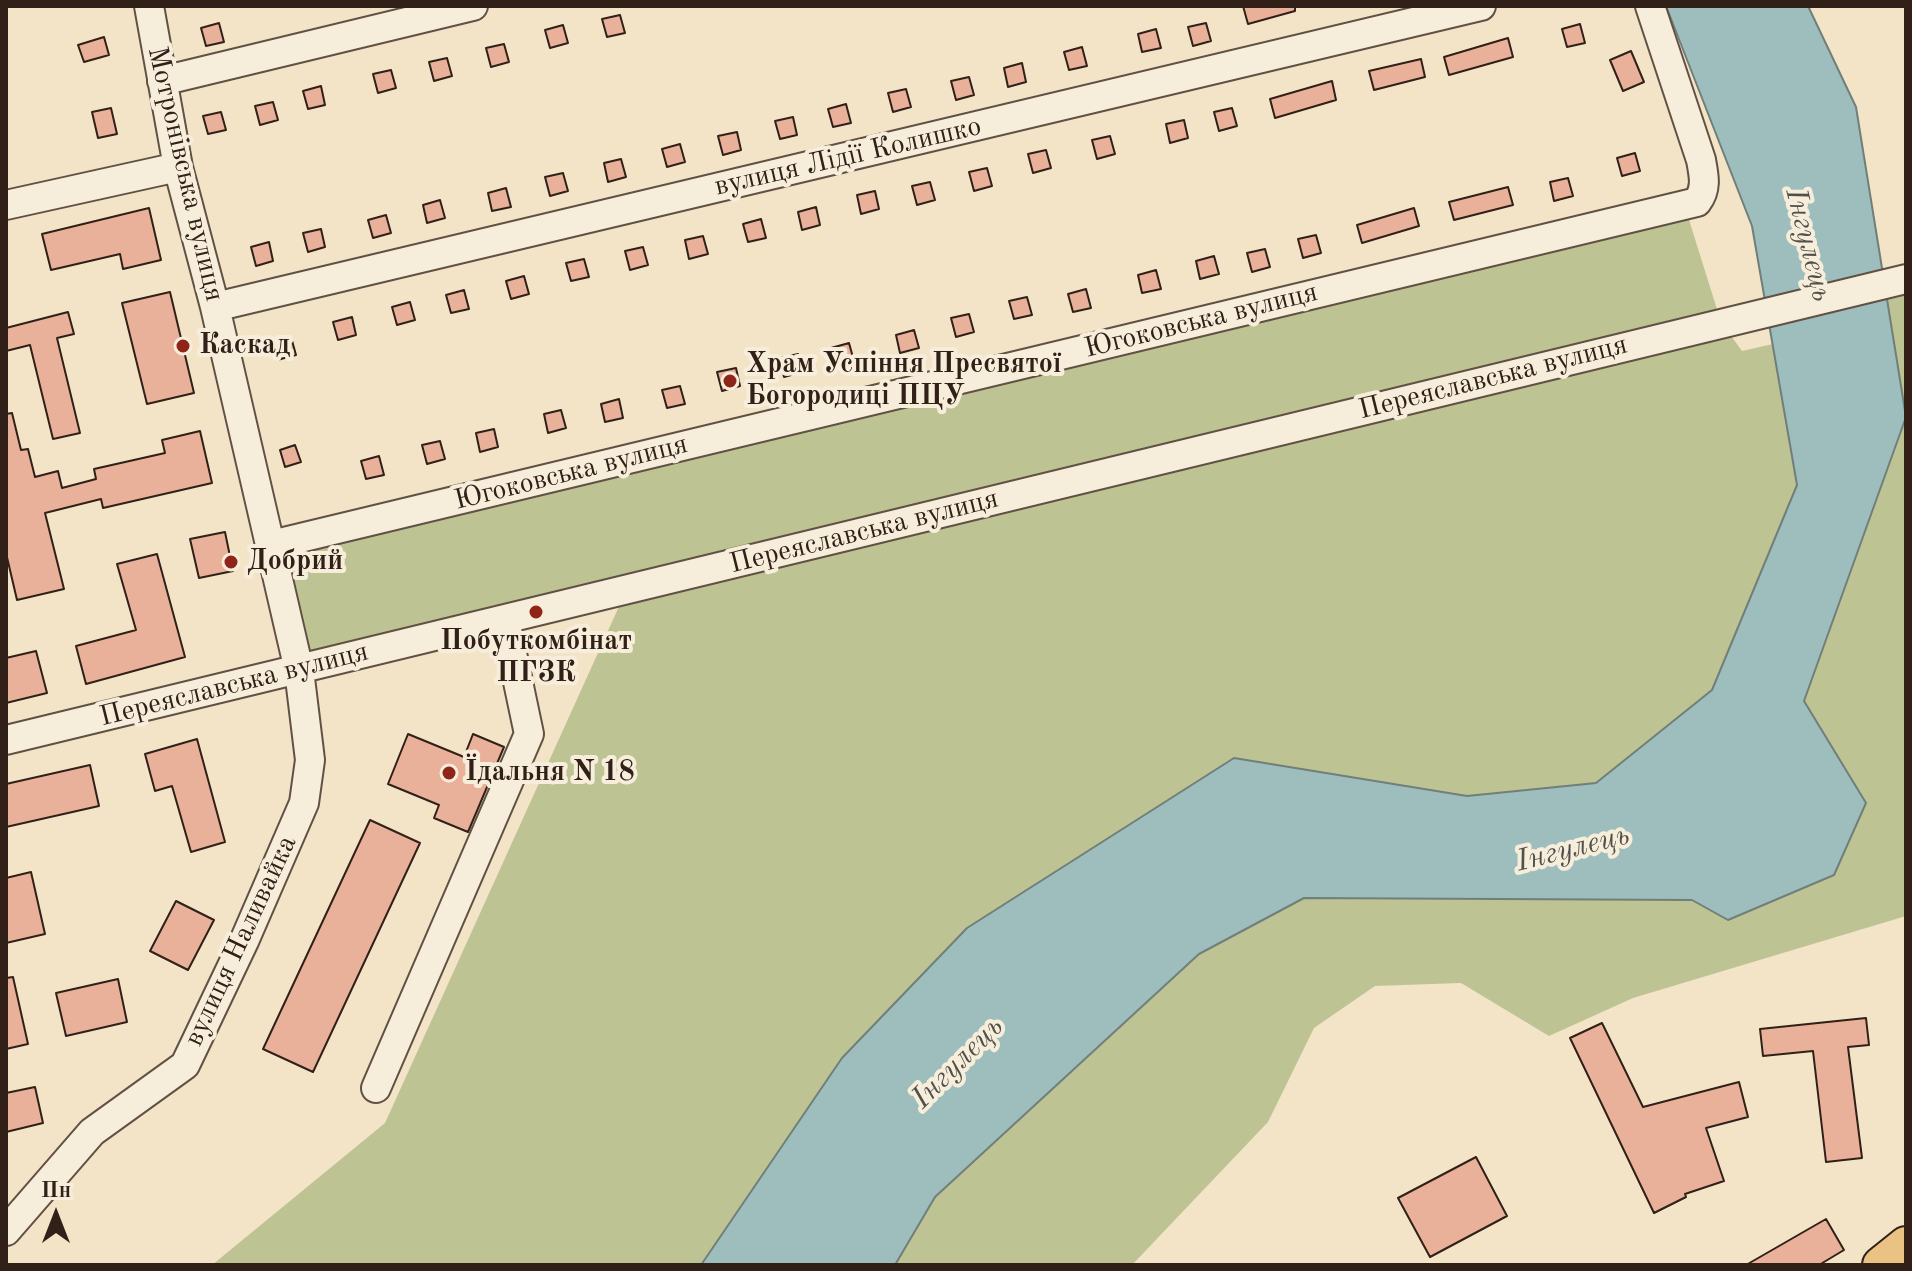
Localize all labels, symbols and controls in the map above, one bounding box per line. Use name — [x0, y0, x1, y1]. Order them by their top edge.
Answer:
street label: Мотронівська вулиця — [139, 43, 231, 305]
street label: вулиця Лідії Колишко — [711, 110, 985, 204]
water label: Інгулець — [1777, 184, 1839, 306]
street label: Югоковська вулиця — [1081, 276, 1321, 366]
street label: Переяславська вулиця — [1355, 328, 1631, 428]
place label: Каскад — [199, 329, 290, 363]
marker: Каскад — [174, 337, 192, 355]
place label: Храм Успіння Пресвятої Богородиці ПЦУ — [746, 348, 1061, 414]
marker: Храм Успіння Пресвятої Богородиці ПЦУ — [721, 372, 739, 390]
street label: Югоковська вулиця — [451, 428, 691, 518]
street label: Переяславська вулиця — [726, 482, 1002, 582]
place label: Добрий — [247, 545, 343, 579]
marker: Добрий — [222, 553, 240, 571]
marker: Побуткомбінат ПГЗК — [527, 603, 545, 621]
place label: Побуткомбінат ПГЗК — [440, 625, 632, 691]
street label: Переяславська вулиця — [96, 635, 372, 735]
place label: Їдальня N 18 — [465, 756, 635, 790]
marker: Їдальня N 18 — [440, 764, 458, 782]
water label: Інгулець — [1512, 818, 1634, 880]
street label: вулиця Наливайка — [177, 830, 305, 1052]
water label: Інгулець — [904, 1009, 1012, 1117]
north arrow — [16, 1175, 96, 1255]
text: Пн — [41, 1180, 71, 1202]

